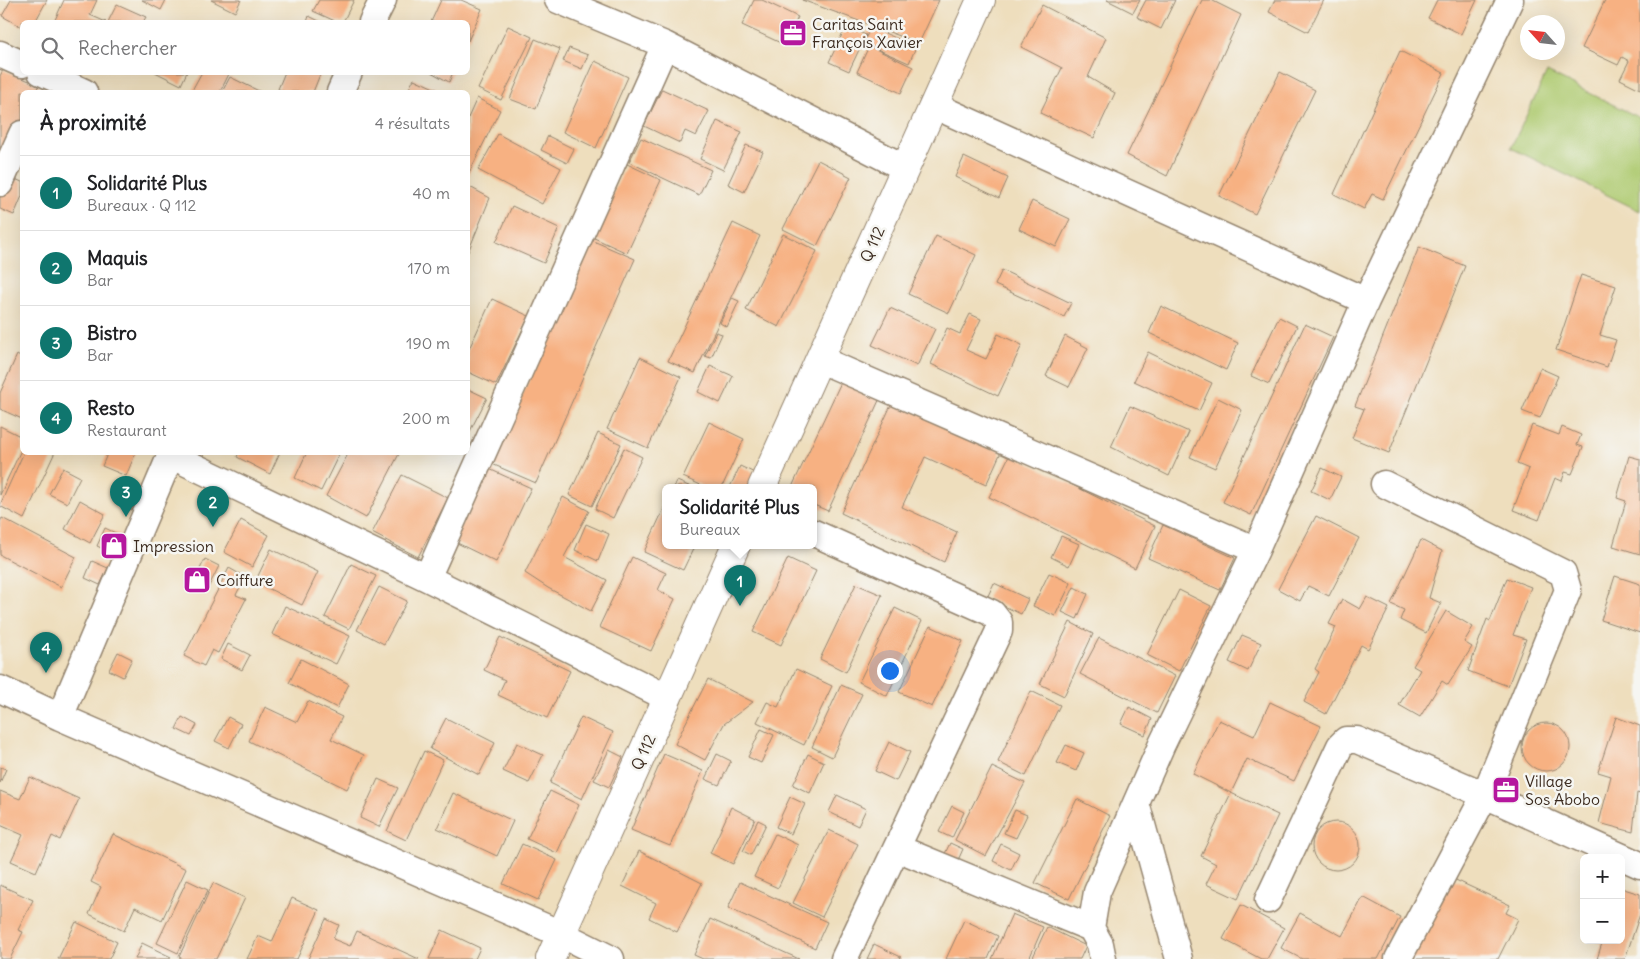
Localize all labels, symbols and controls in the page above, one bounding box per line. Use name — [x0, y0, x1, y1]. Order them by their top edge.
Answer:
place label: Caritas Saint François Xavier — [812, 14, 923, 52]
north arrow — [1520, 15, 1565, 60]
office icon: Caritas Saint François Xavier — [778, 18, 808, 48]
search box — [20, 20, 470, 75]
icon: search — [38, 34, 66, 62]
text: Rechercher — [78, 36, 177, 60]
text: À proximité — [40, 109, 147, 136]
text: 4 résultats — [375, 113, 450, 133]
text: Solidarité Plus — [87, 171, 207, 195]
text: 1 — [53, 183, 59, 203]
text: 40 m — [412, 183, 450, 203]
text: Bureaux · Q 112 — [87, 195, 196, 215]
street label: Q 112 — [855, 223, 889, 265]
text: Maquis — [87, 246, 148, 270]
text: 2 — [52, 258, 60, 278]
text: 170 m — [407, 258, 450, 278]
text: Bar — [87, 270, 113, 290]
text: Bistro — [87, 321, 137, 345]
text: 3 — [51, 333, 61, 353]
text: 190 m — [406, 333, 450, 353]
text: Bar — [87, 345, 113, 365]
text: Resto — [87, 396, 135, 420]
text: 4 — [51, 408, 61, 428]
text: 200 m — [402, 408, 450, 428]
text: Restaurant — [87, 420, 167, 440]
pin: 3 — [110, 476, 142, 517]
popup — [662, 484, 817, 549]
pin: 2 — [197, 486, 229, 527]
text: Solidarité Plus — [679, 495, 800, 519]
text: Bureaux — [679, 519, 740, 539]
shop icon: Impression — [99, 531, 129, 561]
place label: Impression — [133, 536, 214, 556]
shop icon: Coiffure — [182, 565, 212, 595]
pin: 1 — [724, 565, 756, 606]
place label: Coiffure — [216, 570, 273, 590]
pin: 4 — [30, 632, 62, 673]
your location — [877, 658, 903, 684]
street label: Q 112 — [626, 731, 660, 773]
place label: Village Sos Abobo — [1525, 771, 1600, 809]
office icon: Village Sos Abobo — [1491, 775, 1521, 805]
map controls — [1580, 854, 1625, 944]
button: + — [1580, 854, 1625, 899]
button: − — [1580, 899, 1625, 944]

